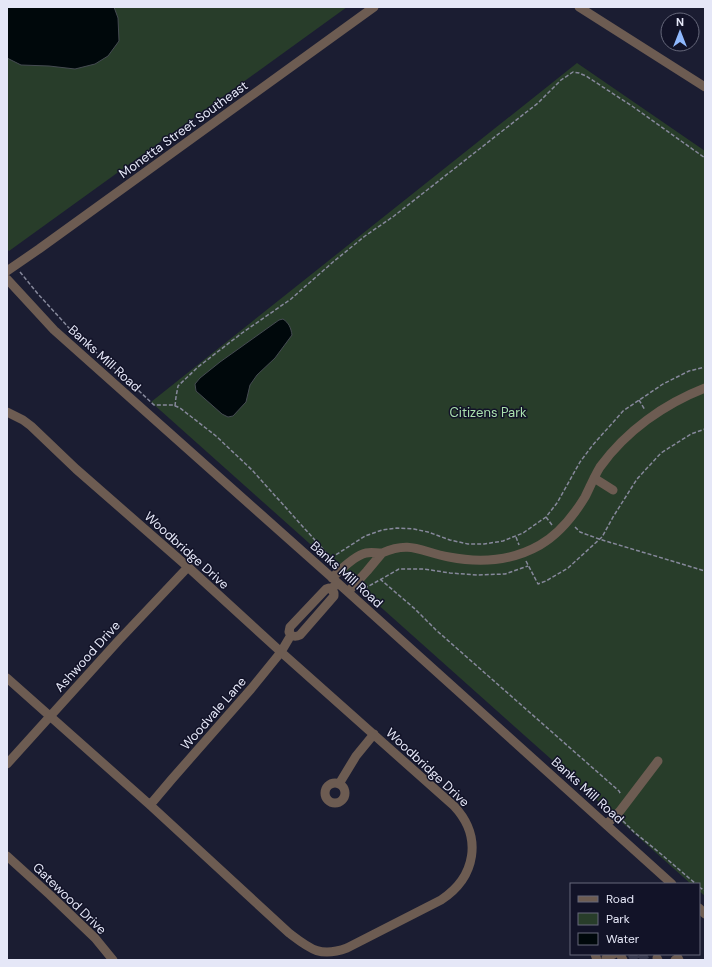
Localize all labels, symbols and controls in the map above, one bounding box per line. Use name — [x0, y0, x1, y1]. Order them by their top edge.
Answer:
north arrow — [660, 12, 700, 52]
text: N — [676, 15, 684, 29]
street label: Monetta Street Southeast — [115, 77, 251, 182]
street label: Banks Mill Road — [65, 321, 145, 396]
park label: Citizens Park — [449, 404, 527, 421]
street label: Woodbridge Drive — [141, 508, 233, 593]
street label: Banks Mill Road — [307, 537, 387, 612]
street label: Ashwood Drive — [51, 617, 124, 696]
street label: Woodvale Lane — [177, 673, 250, 753]
street label: Woodbridge Drive — [382, 724, 473, 811]
street label: Banks Mill Road — [548, 753, 628, 828]
street label: Gatewood Drive — [29, 859, 110, 938]
legend — [570, 883, 700, 955]
text: Road — [606, 891, 634, 907]
text: Park — [606, 911, 630, 927]
text: Water — [606, 931, 640, 947]

